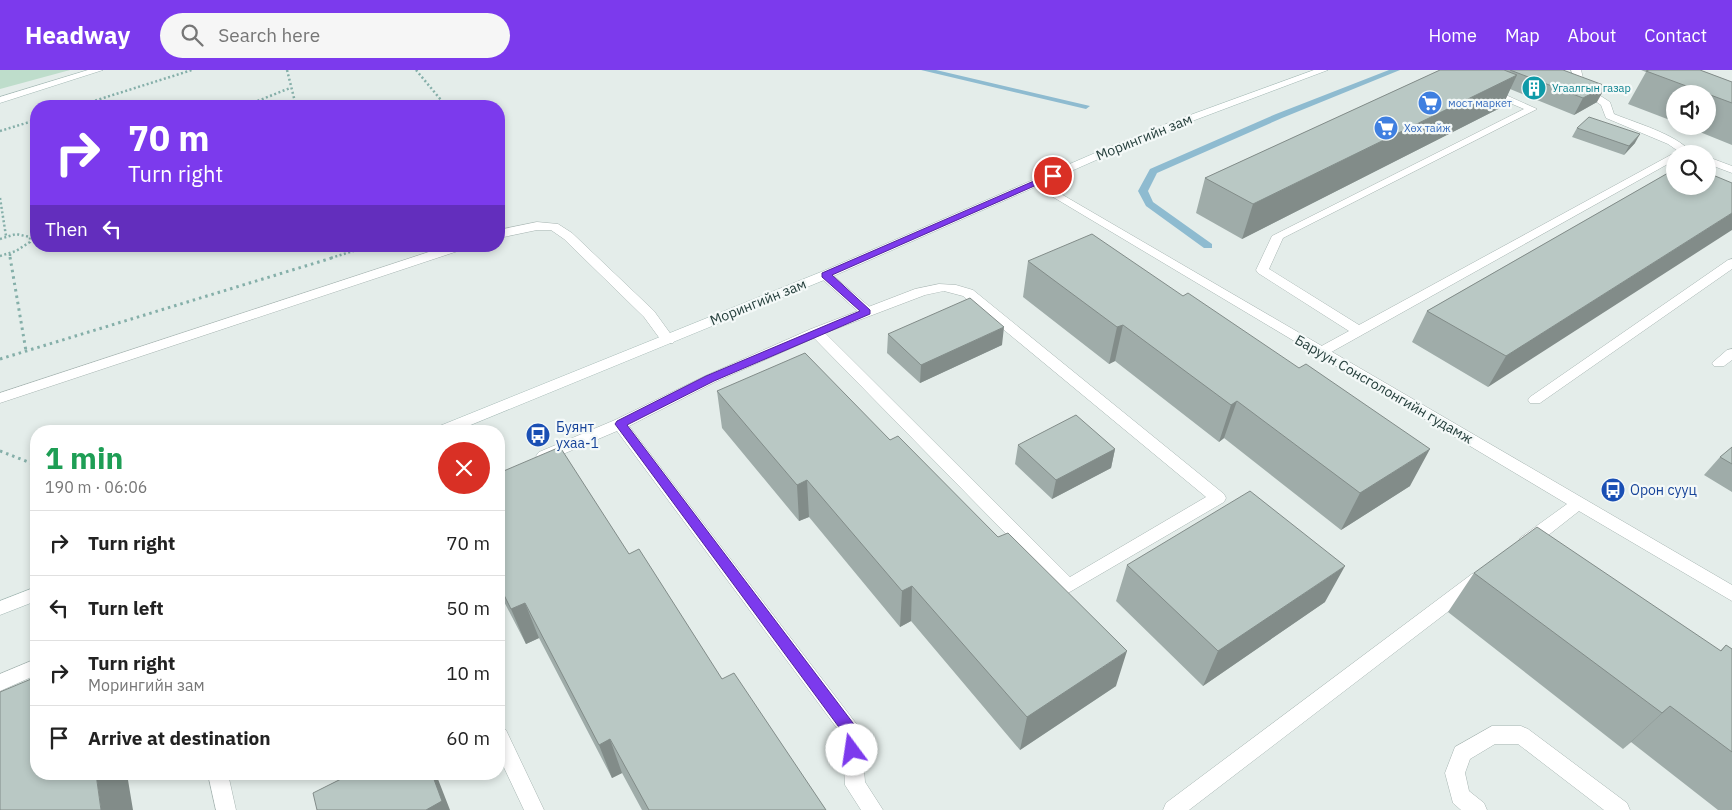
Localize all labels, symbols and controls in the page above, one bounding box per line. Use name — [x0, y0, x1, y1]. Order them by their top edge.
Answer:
search box — [160, 13, 510, 58]
text: Headway — [25, 19, 130, 51]
icon: search — [178, 21, 206, 49]
text: Search here — [218, 23, 320, 47]
text: Home — [1429, 24, 1477, 47]
text: Map — [1505, 24, 1540, 47]
text: About — [1568, 24, 1616, 47]
text: Contact — [1644, 24, 1707, 47]
building icon: Угаалгын газар — [1521, 75, 1547, 101]
place label: Угаалгын газар — [1552, 81, 1631, 95]
map controls — [1666, 85, 1716, 195]
button: sound — [1666, 85, 1716, 135]
supermarket icon: мост маркет — [1417, 90, 1443, 116]
place label: мост маркет — [1448, 96, 1512, 110]
street label: Морингийн зам — [1093, 110, 1195, 164]
text: 70 m — [128, 115, 210, 161]
supermarket icon: Хөх тайж — [1373, 115, 1399, 141]
icon: right — [45, 120, 110, 185]
place label: Хөх тайж — [1404, 121, 1451, 135]
button: search — [1666, 145, 1716, 195]
pin — [1032, 155, 1074, 197]
text: Turn right — [128, 159, 223, 188]
icon: arrive — [1039, 162, 1067, 190]
icon: left — [98, 215, 126, 243]
text: Then — [45, 217, 88, 241]
street label: Морингийн зам — [707, 275, 809, 329]
street label: Баруун Сонсголонгийн гудамж — [1292, 331, 1476, 448]
place label: Буянт ухаа-1 — [556, 418, 599, 452]
bus stop icon: Буянт ухаа-1 — [525, 422, 551, 448]
text: 1 min — [45, 438, 123, 477]
button: close — [438, 442, 490, 494]
text: 190 m · 06:06 — [45, 477, 147, 497]
bus stop icon: Орон сууц — [1600, 477, 1626, 503]
place label: Орон сууц — [1630, 481, 1697, 499]
icon: right — [45, 529, 73, 557]
text: Turn right — [88, 531, 175, 555]
text: 70 m — [446, 531, 490, 555]
icon: left — [45, 594, 73, 622]
text: Turn left — [88, 596, 164, 620]
text: 50 m — [446, 596, 490, 620]
text: Turn right — [88, 651, 175, 675]
icon: right — [45, 659, 73, 687]
text: 10 m — [446, 661, 490, 685]
text: Морингийн зам — [88, 675, 205, 695]
position arrow — [825, 723, 877, 775]
icon: arrive — [45, 724, 73, 752]
text: Arrive at destination — [88, 726, 271, 750]
text: 60 m — [446, 726, 490, 750]

